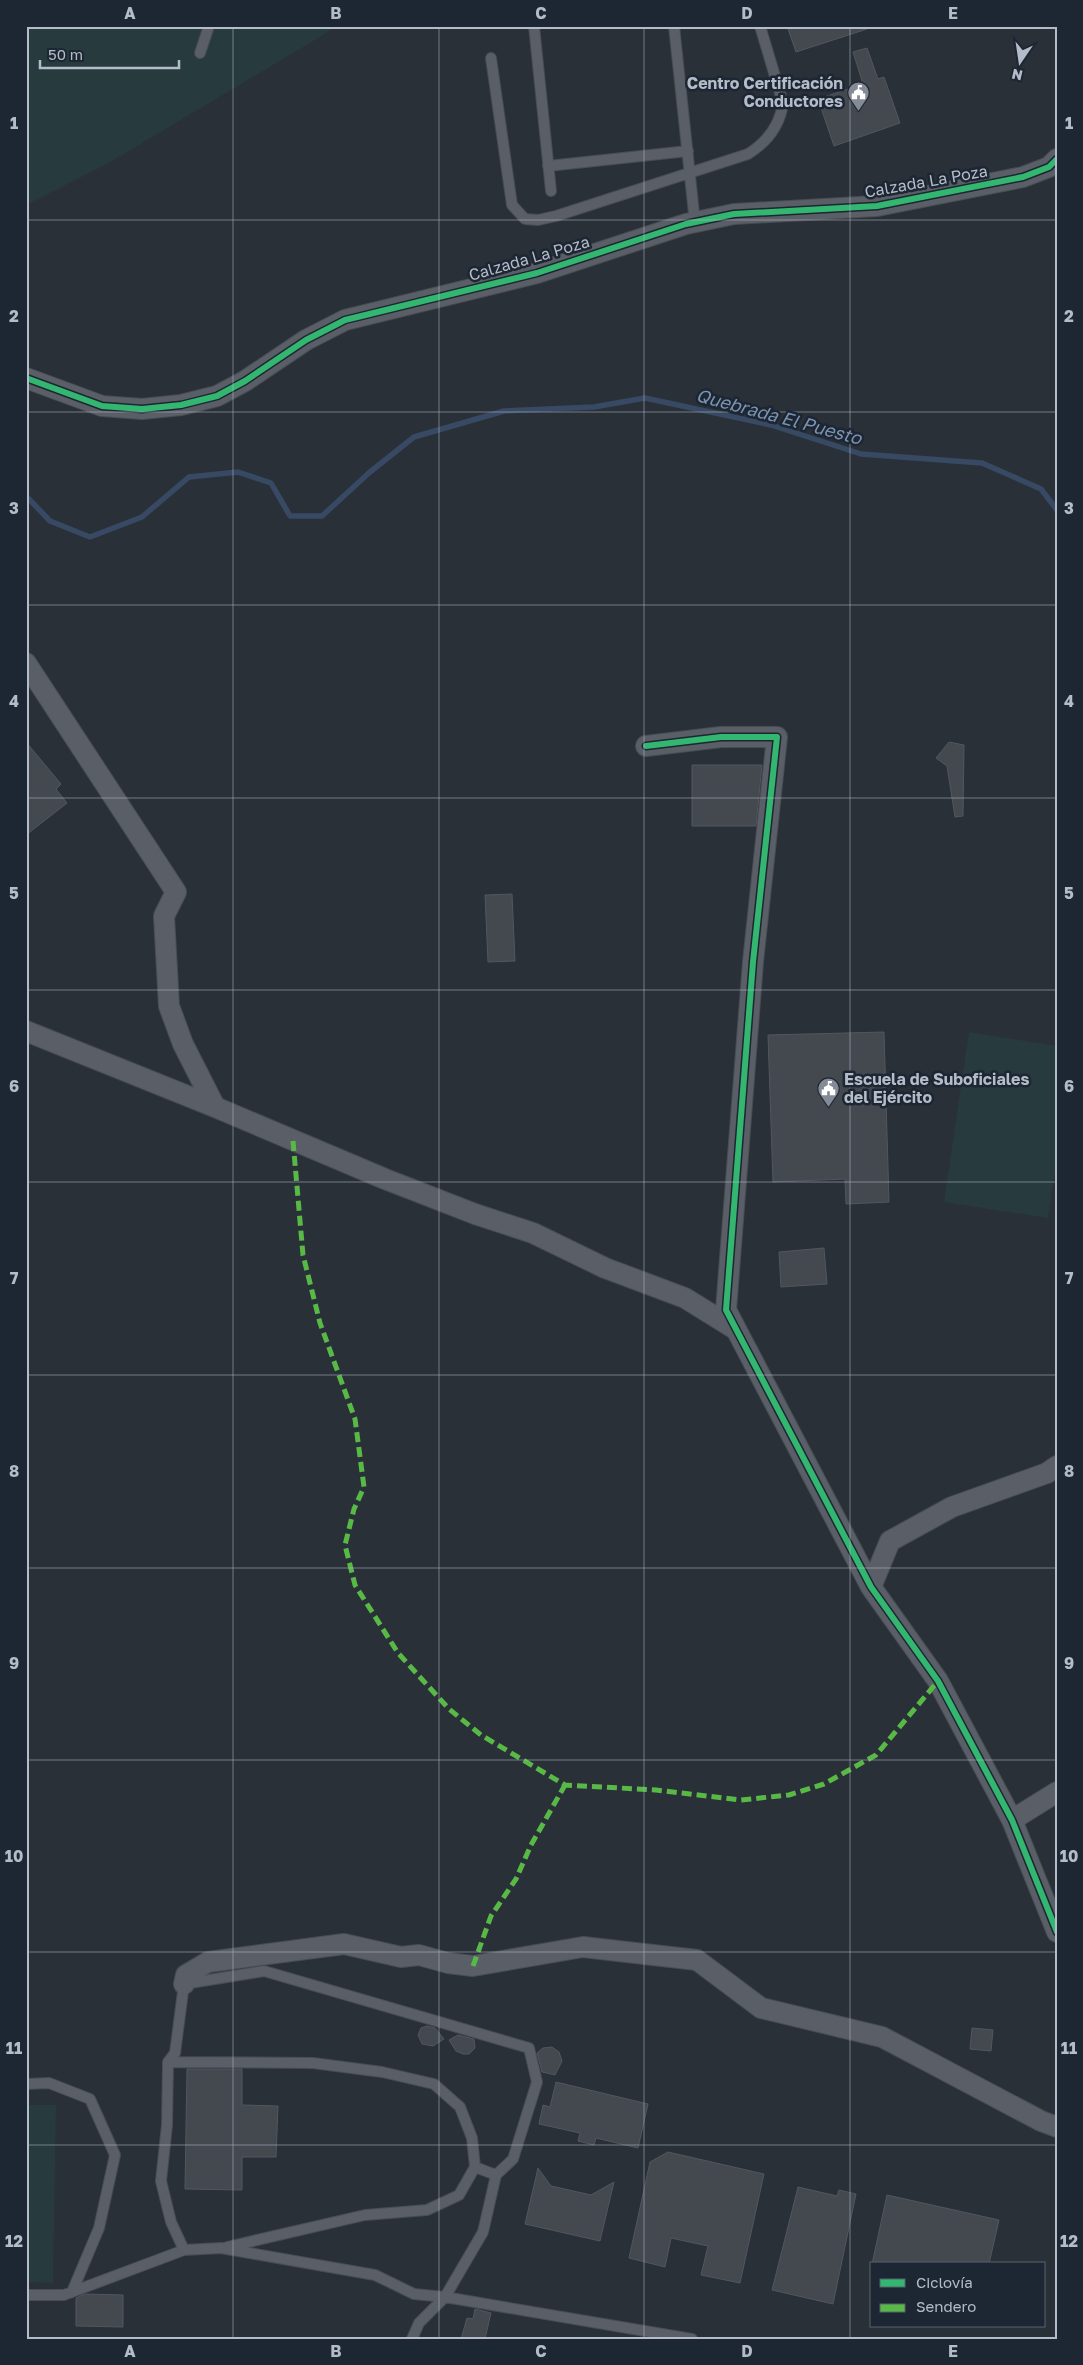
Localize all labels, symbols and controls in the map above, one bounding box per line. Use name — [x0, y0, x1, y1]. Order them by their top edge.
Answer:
text: A — [124, 3, 136, 23]
text: B — [330, 3, 342, 23]
text: C — [535, 3, 547, 23]
text: D — [741, 3, 753, 23]
text: E — [948, 3, 958, 23]
scale bar — [40, 38, 179, 70]
north arrow — [996, 38, 1046, 88]
text: 50 m — [48, 45, 83, 63]
text: N — [1010, 66, 1024, 85]
place label: Centro Certificación Conductores — [687, 73, 843, 111]
public building icon: Centro Certificación Conductores — [847, 80, 871, 111]
text: 1 — [10, 113, 18, 133]
text: 1 — [1065, 113, 1073, 133]
street label: Calzada La Poza — [863, 160, 989, 202]
street label: Calzada La Poza — [466, 231, 592, 285]
text: 2 — [9, 306, 19, 326]
text: 2 — [1064, 306, 1074, 326]
water label: Quebrada El Puesto — [694, 383, 865, 449]
text: 3 — [9, 498, 19, 518]
text: 3 — [1064, 498, 1074, 518]
text: 4 — [9, 691, 19, 711]
text: 4 — [1064, 691, 1074, 711]
text: 5 — [9, 883, 19, 903]
text: 5 — [1064, 883, 1074, 903]
place label: Escuela de Suboficiales del Ejército — [844, 1069, 1029, 1107]
text: 6 — [9, 1076, 19, 1096]
public building icon: Escuela de Suboficiales del Ejército — [816, 1076, 840, 1107]
text: 6 — [1064, 1076, 1074, 1096]
text: 7 — [10, 1268, 19, 1288]
text: 7 — [1065, 1268, 1074, 1288]
text: 8 — [9, 1461, 19, 1481]
text: 8 — [1064, 1461, 1074, 1481]
text: 9 — [9, 1653, 19, 1673]
text: 9 — [1064, 1653, 1074, 1673]
text: 10 — [5, 1846, 23, 1866]
text: 10 — [1060, 1846, 1078, 1866]
text: 11 — [6, 2038, 22, 2058]
text: 11 — [1061, 2038, 1077, 2058]
text: 12 — [5, 2231, 23, 2251]
text: 12 — [1060, 2231, 1078, 2251]
legend — [870, 2262, 1046, 2328]
text: Ciclovía — [916, 2273, 973, 2291]
text: Sendero — [916, 2297, 976, 2315]
text: A — [124, 2341, 136, 2361]
text: B — [330, 2341, 342, 2361]
text: C — [535, 2341, 547, 2361]
text: D — [741, 2341, 753, 2361]
text: E — [948, 2341, 958, 2361]

